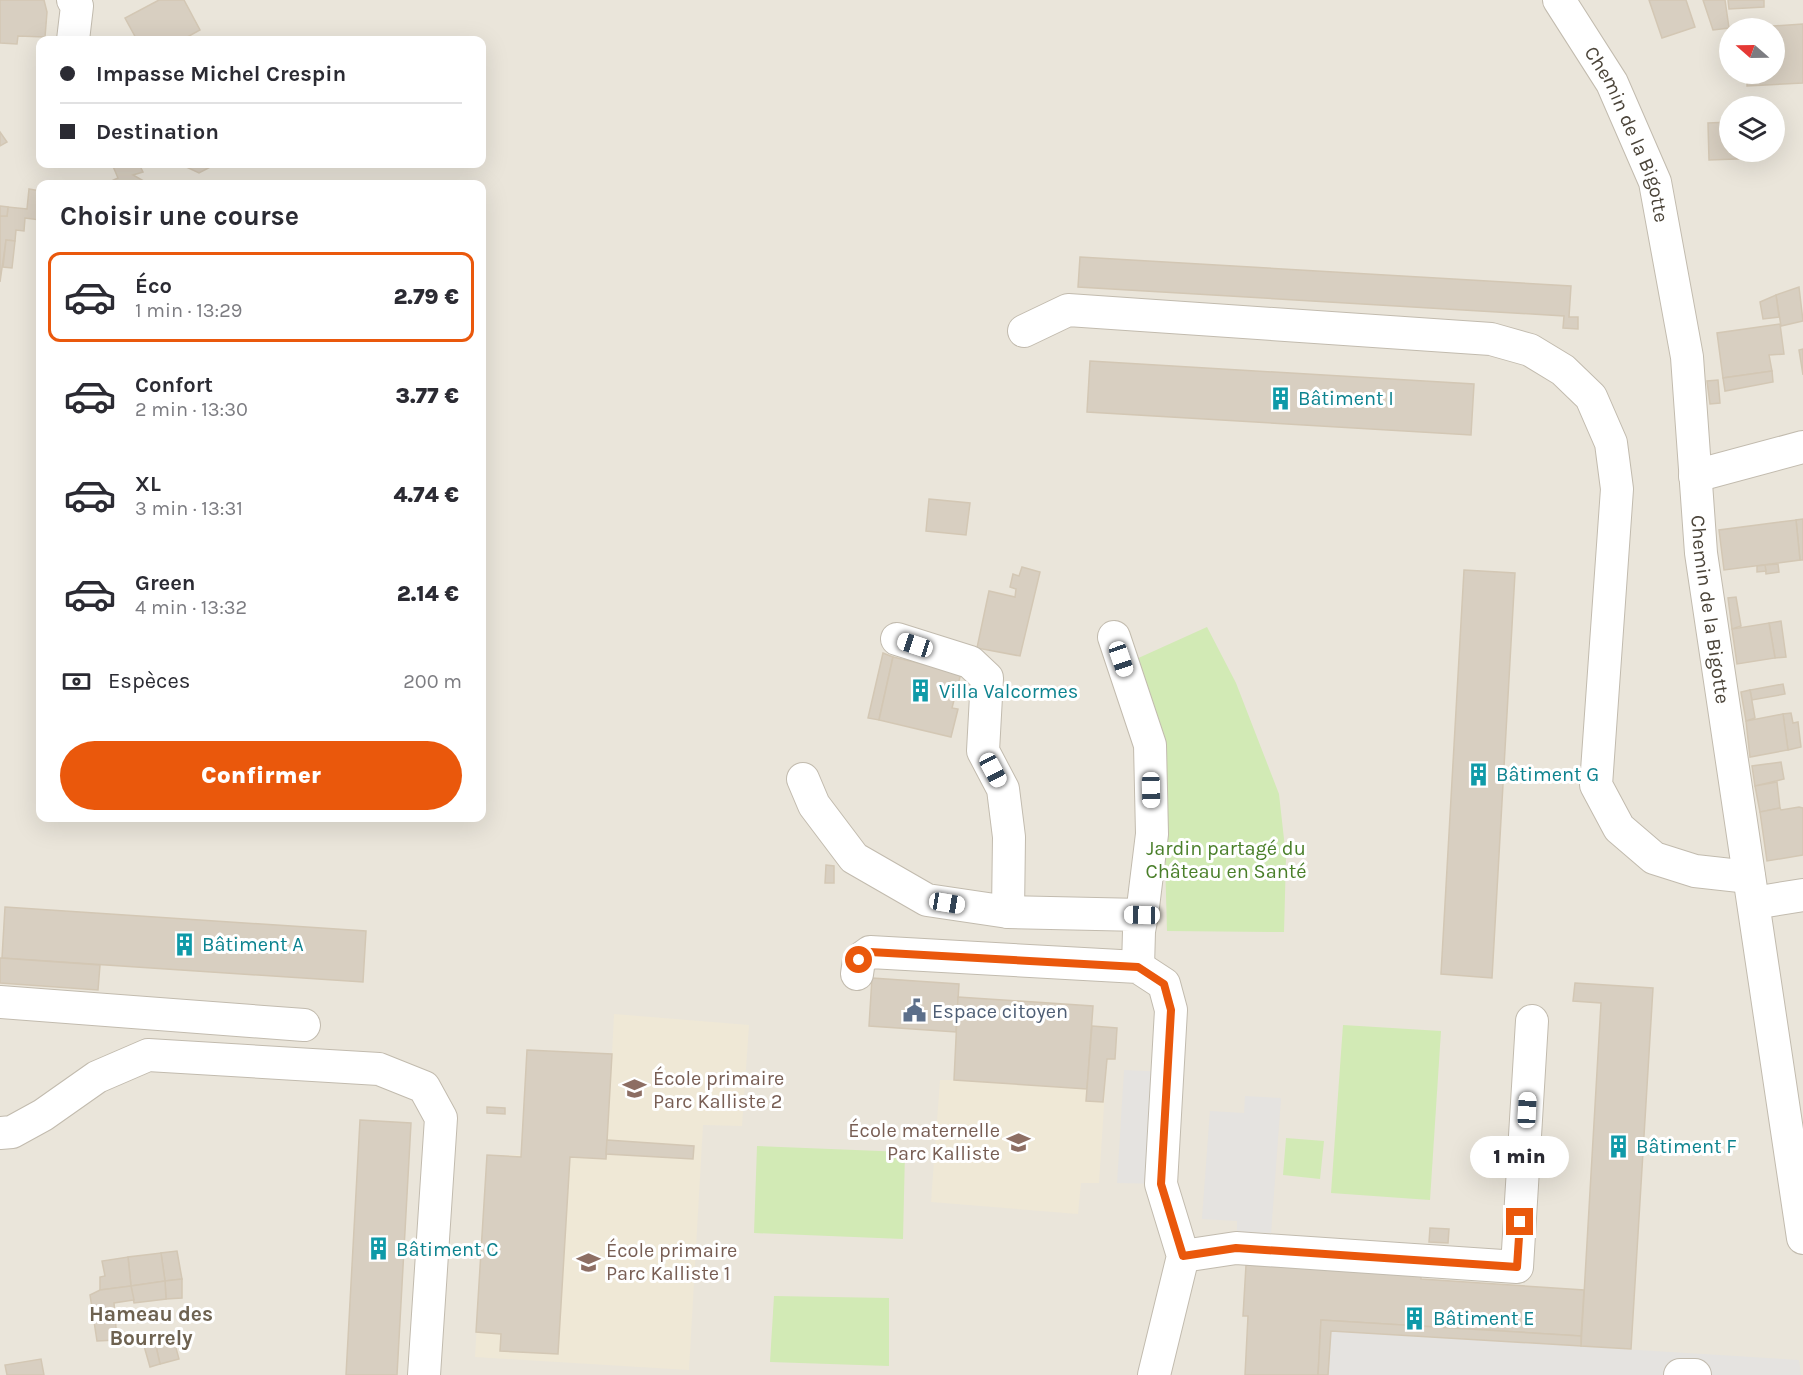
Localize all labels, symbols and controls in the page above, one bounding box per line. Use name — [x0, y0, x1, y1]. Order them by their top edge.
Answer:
north arrow — [1719, 18, 1785, 84]
map controls — [1719, 18, 1785, 162]
street label: Chemin de la Bigotte — [1579, 42, 1673, 224]
text: Impasse Michel Crespin — [96, 61, 346, 87]
button: layers — [1719, 96, 1785, 162]
text: Destination — [96, 119, 219, 145]
text: Choisir une course — [60, 200, 299, 232]
icon: car — [63, 270, 117, 324]
text: Éco — [135, 273, 172, 299]
text: 2.79 € — [393, 284, 459, 310]
text: 1 min · 13:29 — [135, 299, 242, 322]
icon: car — [63, 369, 117, 423]
text: Confort — [135, 372, 213, 398]
text: 3.77 € — [395, 383, 459, 409]
building icon: Bâtiment I — [1267, 385, 1293, 411]
place label: Bâtiment I — [1298, 387, 1394, 410]
text: 2 min · 13:30 — [135, 398, 248, 421]
icon: car — [63, 468, 117, 522]
text: XL — [135, 471, 161, 497]
text: 4.74 € — [394, 482, 459, 508]
text: 3 min · 13:31 — [135, 497, 243, 520]
street label: Chemin de la Bigotte — [1686, 514, 1734, 705]
icon: car — [63, 567, 117, 621]
text: Green — [135, 570, 196, 596]
text: 2.14 € — [397, 581, 459, 607]
text: 4 min · 13:32 — [135, 596, 247, 619]
car — [895, 631, 935, 659]
car — [1107, 639, 1135, 679]
icon: cash — [60, 665, 93, 698]
text: Espèces — [108, 668, 190, 694]
text: 200 m — [403, 670, 462, 693]
building icon: Villa Valcormes — [908, 678, 934, 704]
place label: Villa Valcormes — [939, 680, 1078, 703]
button: Confirmer — [60, 741, 462, 810]
car — [977, 750, 1009, 790]
building icon: Bâtiment G — [1465, 761, 1491, 787]
place label: Bâtiment G — [1496, 763, 1599, 786]
car — [1142, 772, 1160, 808]
park label: Jardin partagé du Château en Santé — [1145, 837, 1307, 883]
car — [928, 891, 966, 915]
car — [1124, 906, 1160, 924]
building icon: Bâtiment A — [171, 931, 197, 957]
place label: Bâtiment A — [202, 933, 304, 956]
route start — [845, 946, 872, 973]
public building icon: Espace citoyen — [901, 998, 927, 1024]
place label: Espace citoyen — [932, 1000, 1068, 1023]
place label: École primaire Parc Kalliste 2 — [653, 1066, 784, 1113]
school or university icon: École primaire Parc Kalliste 2 — [622, 1076, 648, 1102]
car — [1517, 1092, 1537, 1128]
place label: École maternelle Parc Kalliste — [848, 1118, 1000, 1165]
school or university icon: École maternelle Parc Kalliste — [1005, 1129, 1031, 1155]
building icon: Bâtiment F — [1605, 1133, 1631, 1159]
callout: 1 min — [1470, 1135, 1570, 1177]
place label: Bâtiment F — [1636, 1135, 1737, 1158]
text: 1 min — [1493, 1145, 1546, 1168]
route end — [1506, 1208, 1533, 1235]
building icon: Bâtiment C — [365, 1236, 391, 1262]
place label: Bâtiment C — [396, 1238, 499, 1261]
place label: École primaire Parc Kalliste 1 — [606, 1238, 737, 1285]
school or university icon: École primaire Parc Kalliste 1 — [575, 1249, 601, 1275]
district label: Hameau des Bourrely — [89, 1302, 213, 1350]
building icon: Bâtiment E — [1402, 1305, 1428, 1331]
place label: Bâtiment E — [1433, 1307, 1534, 1330]

